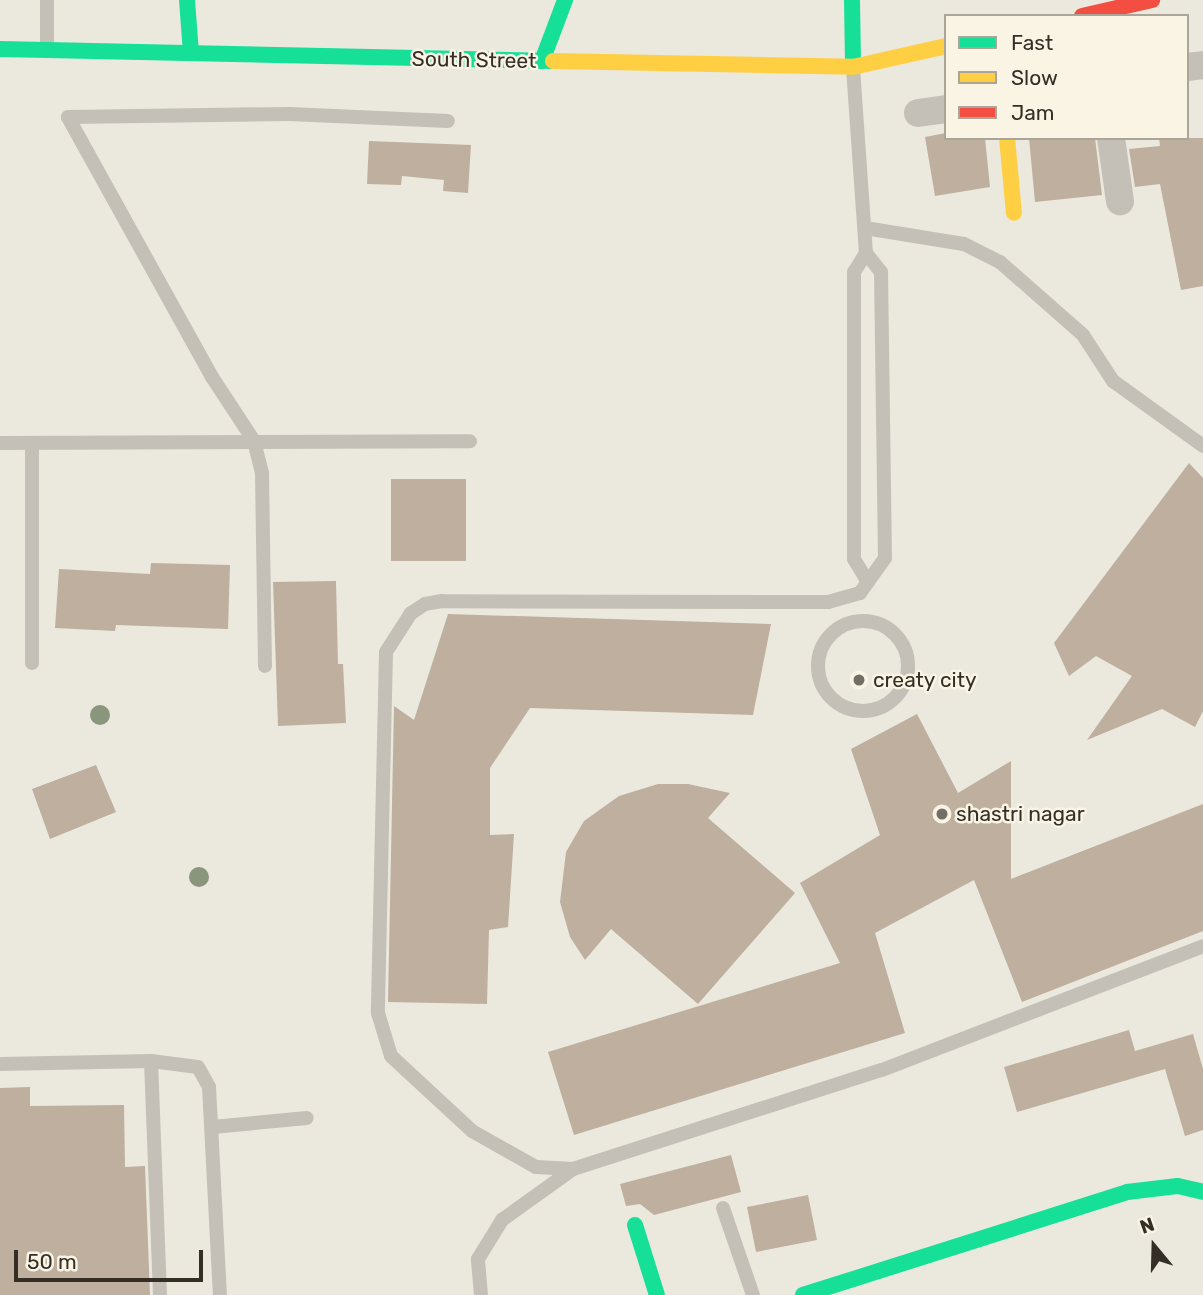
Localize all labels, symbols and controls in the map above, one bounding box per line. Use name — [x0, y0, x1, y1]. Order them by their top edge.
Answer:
legend — [944, 14, 1189, 140]
text: Fast — [1011, 30, 1053, 55]
street label: South Street — [411, 46, 537, 74]
text: Slow — [1011, 65, 1058, 90]
text: Jam — [1011, 100, 1055, 125]
place label: creaty city — [873, 667, 977, 693]
marker: creaty city — [851, 672, 867, 688]
place label: shastri nagar — [956, 801, 1085, 827]
marker: shastri nagar — [934, 806, 950, 822]
north arrow — [1119, 1211, 1189, 1281]
text: N — [1137, 1213, 1157, 1239]
scale bar — [18, 1236, 206, 1280]
text: 50 m — [27, 1249, 77, 1274]

